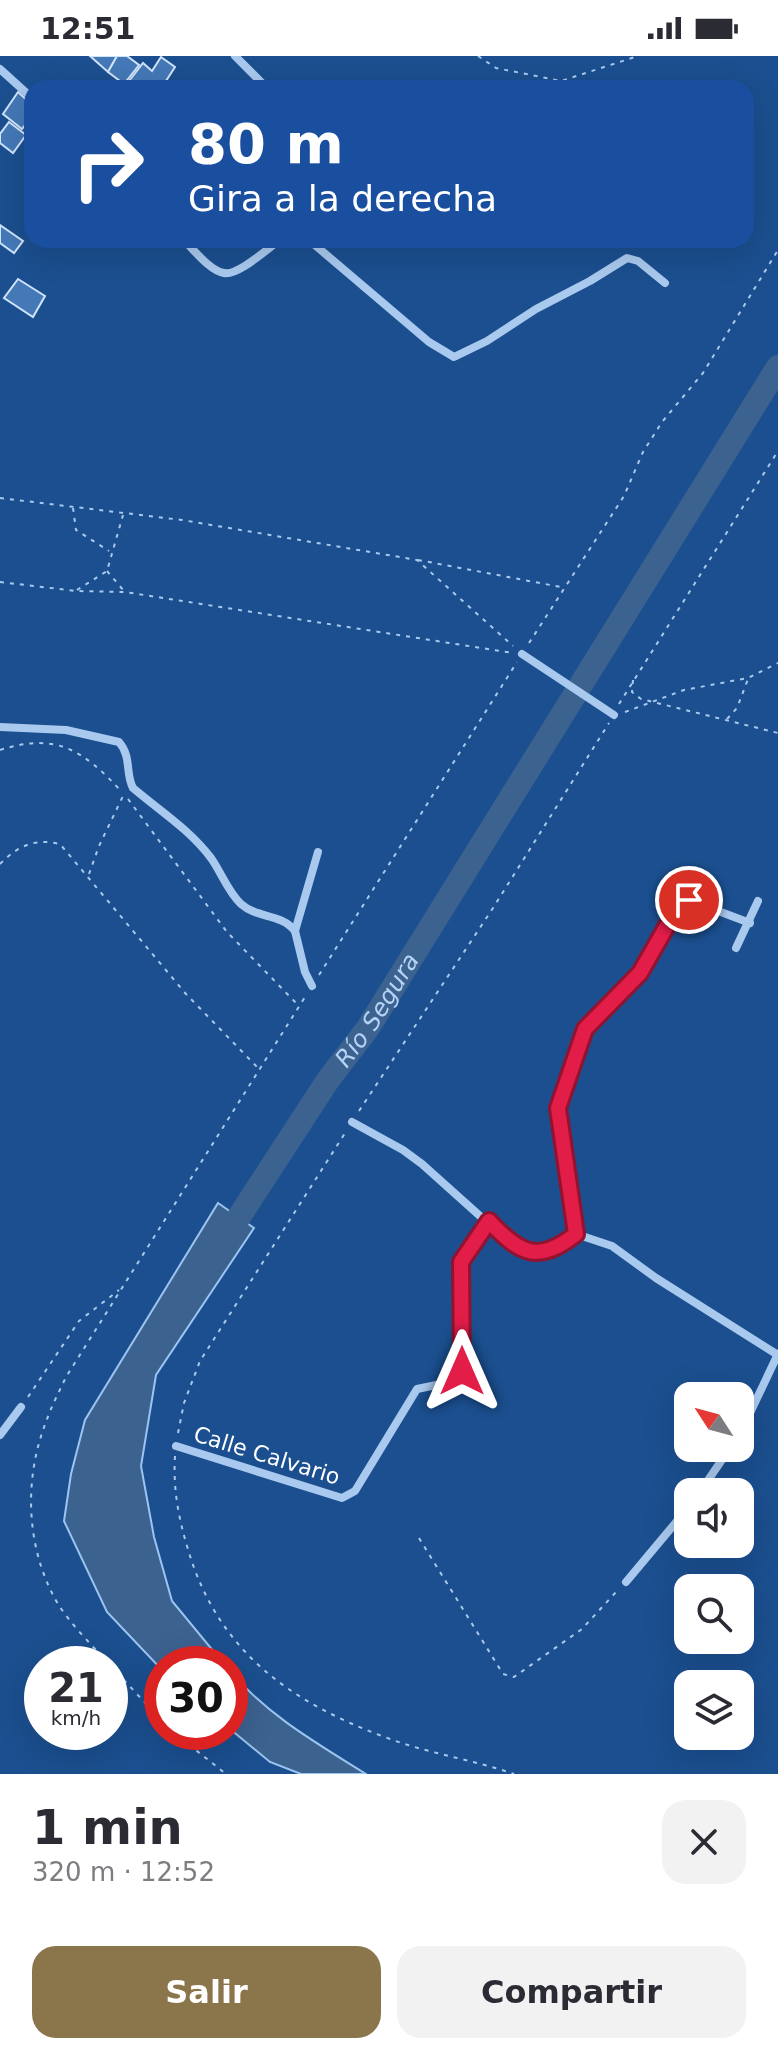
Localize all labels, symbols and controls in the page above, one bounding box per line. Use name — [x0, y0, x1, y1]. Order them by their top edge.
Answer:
text: 12:51 — [40, 11, 136, 46]
text: 80 m — [188, 111, 344, 176]
icon: right — [56, 112, 160, 216]
text: Gira a la derecha — [188, 178, 497, 219]
pin — [655, 866, 723, 934]
icon: arrive — [667, 878, 711, 922]
water label: Río Segura — [329, 948, 425, 1073]
position arrow — [420, 1329, 504, 1413]
north arrow — [674, 1382, 754, 1462]
map controls — [674, 1382, 754, 1750]
street label: Calle Calvario — [191, 1421, 343, 1490]
button: sound — [674, 1478, 754, 1558]
button: search — [674, 1574, 754, 1654]
speed limit sign: 30 — [144, 1646, 248, 1750]
text: 21 — [48, 1665, 104, 1711]
button: layers — [674, 1670, 754, 1750]
text: km/h — [51, 1706, 101, 1730]
text: 1 min — [32, 1799, 183, 1855]
button: close — [662, 1800, 746, 1884]
text: 320 m · 12:52 — [32, 1857, 215, 1887]
button: Salir — [32, 1946, 381, 2038]
button: Compartir — [397, 1946, 746, 2038]

